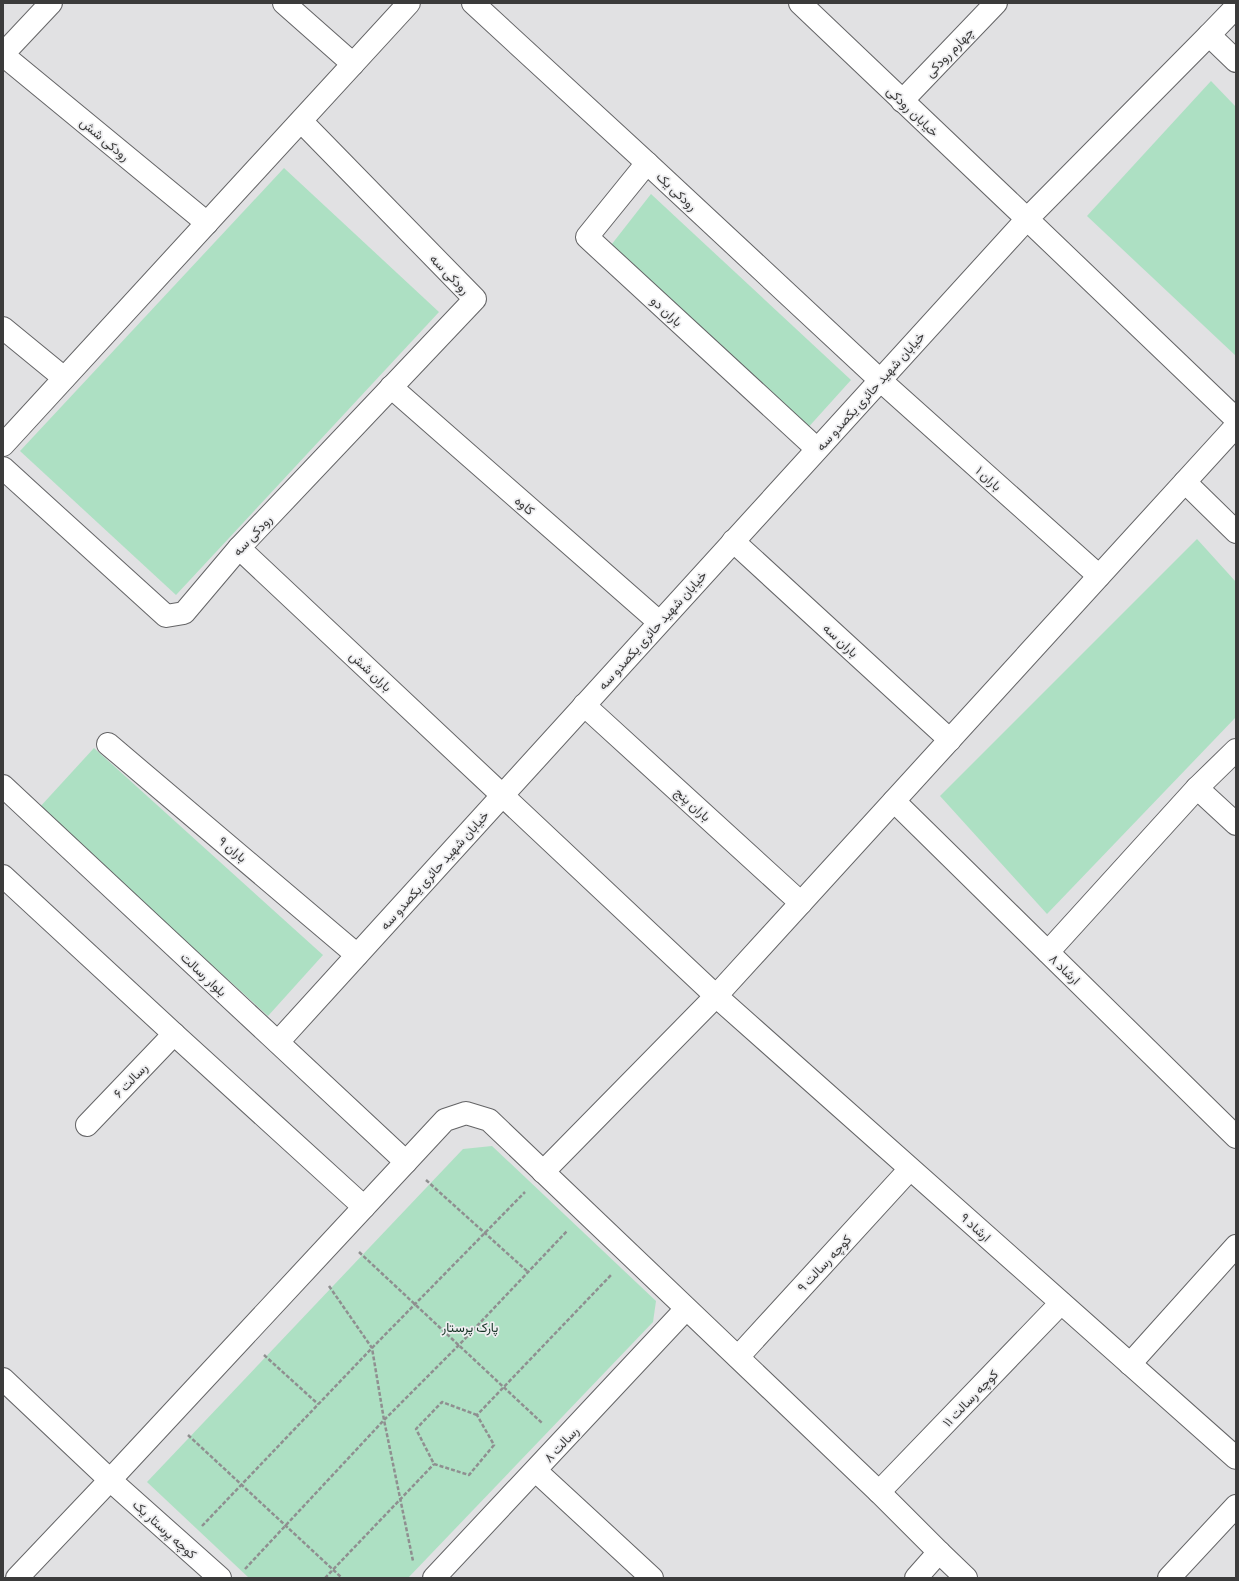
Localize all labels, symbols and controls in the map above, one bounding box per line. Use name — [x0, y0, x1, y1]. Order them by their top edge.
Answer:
street label: چهارم رودکی — [921, 24, 978, 82]
street label: خیابان رودکی — [883, 82, 943, 141]
street label: رودکی شش — [76, 114, 133, 165]
street label: رودکی یک — [653, 168, 701, 214]
street label: رودکی سه — [426, 250, 473, 298]
street label: باران دو — [647, 292, 686, 330]
street label: خیابان شهید حائری یکصدو سه — [812, 328, 929, 455]
street label: باران ۱ — [972, 462, 1005, 495]
street label: کاوه — [511, 492, 538, 519]
street label: رودکی سه — [229, 511, 276, 560]
street label: خیابان شهید حائری یکصدو سه — [594, 567, 711, 694]
street label: باران سه — [819, 620, 862, 661]
street label: باران شش — [346, 647, 396, 695]
street label: باران پنج — [670, 784, 714, 826]
street label: خیابان شهید حائری یکصدو سه — [376, 807, 493, 934]
street label: باران ۹ — [215, 833, 250, 866]
street label: بلوار رسالت — [177, 949, 230, 1000]
street label: ارشاد ۸ — [1045, 950, 1084, 988]
street label: رسالت ۶ — [110, 1059, 151, 1101]
street label: ارشاد ۹ — [957, 1209, 995, 1246]
street label: کوچه رسالت ۹ — [794, 1231, 856, 1296]
park label: پارک پرستار — [441, 1319, 498, 1337]
street label: کوچه رسالت ۱۱ — [939, 1366, 1003, 1431]
street label: رسالت ۸ — [540, 1423, 582, 1466]
street label: کوچه پرستار یک — [128, 1496, 201, 1564]

